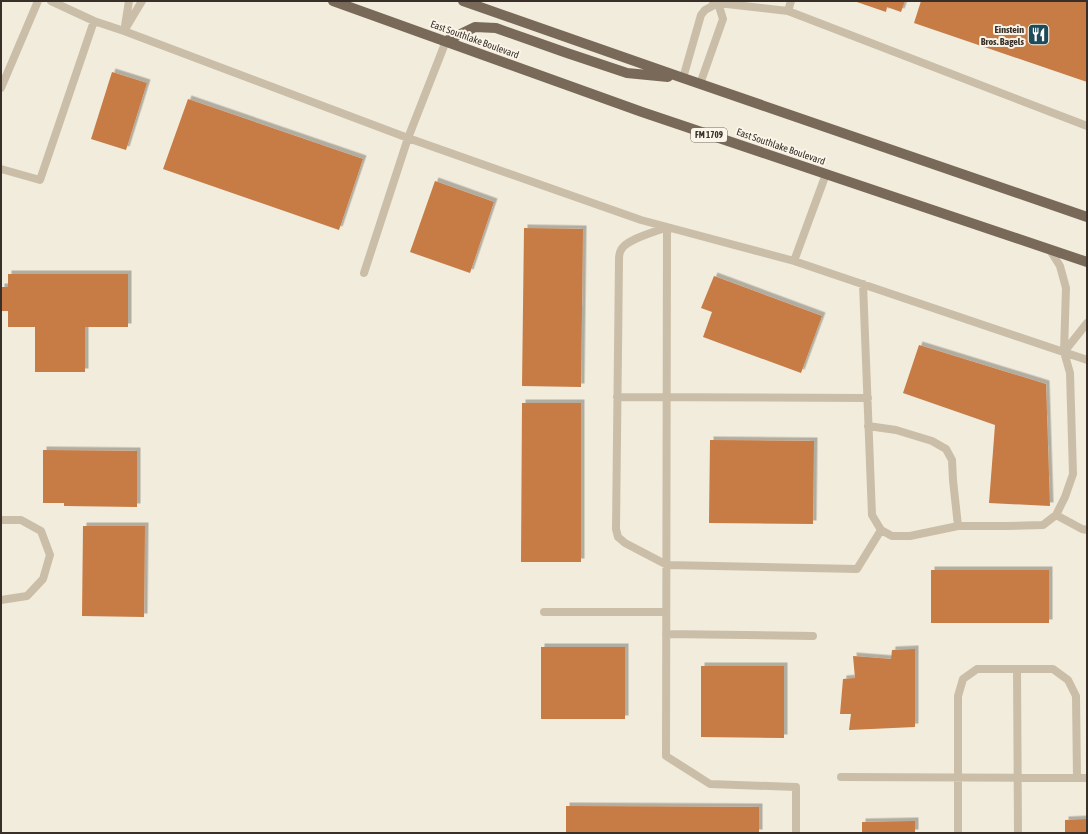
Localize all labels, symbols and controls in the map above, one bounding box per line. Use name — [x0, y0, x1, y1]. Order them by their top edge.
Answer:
street label: East Southlake Boulevard — [429, 18, 521, 61]
restaurant icon: Einstein Bros. Bagels — [1026, 22, 1052, 48]
place label: Einstein Bros. Bagels — [981, 24, 1024, 47]
street label: East Southlake Boulevard — [735, 126, 827, 167]
road number: FM 1709 — [691, 128, 727, 142]

